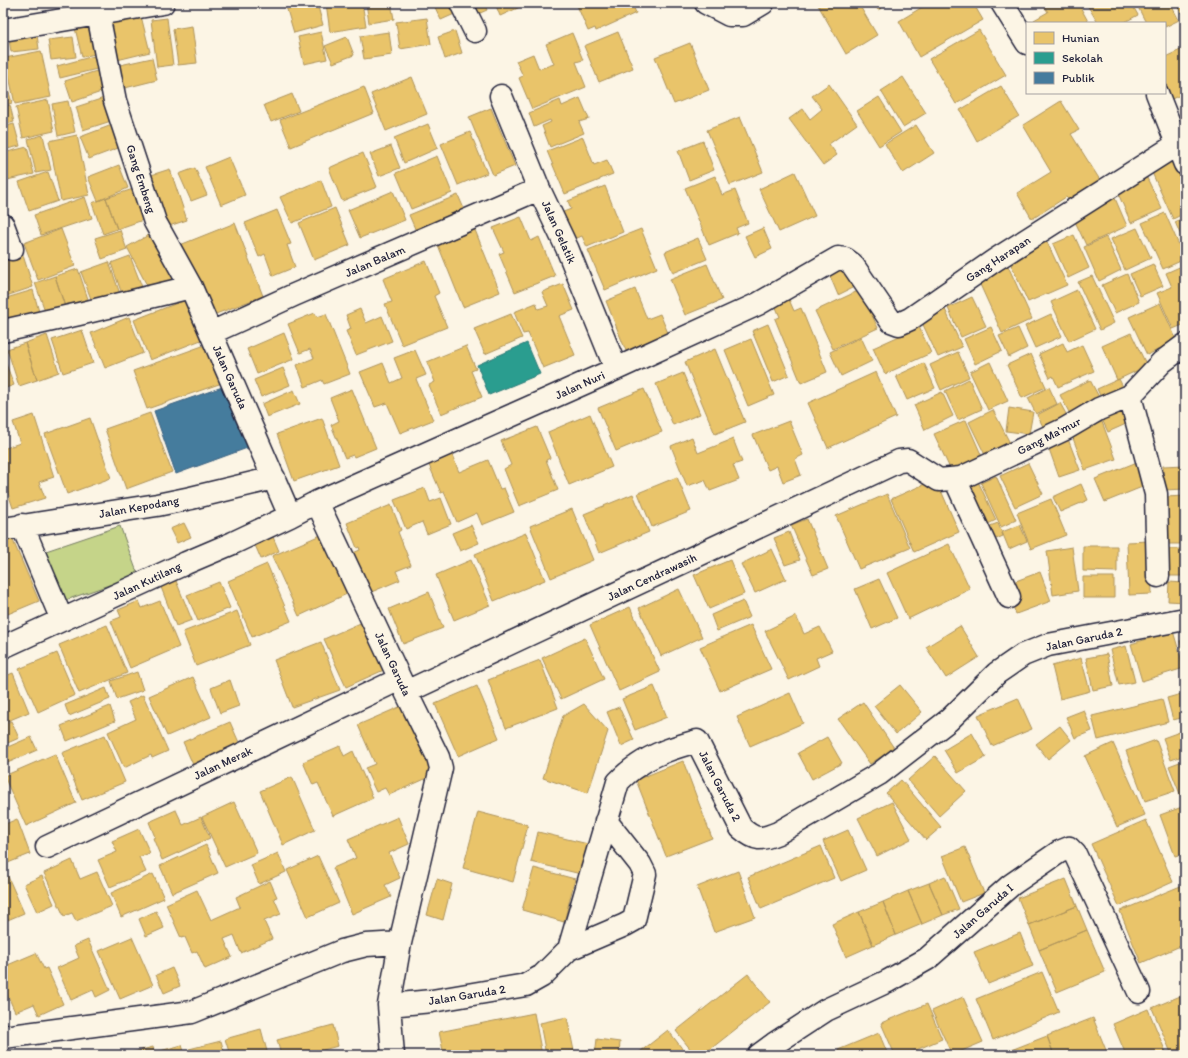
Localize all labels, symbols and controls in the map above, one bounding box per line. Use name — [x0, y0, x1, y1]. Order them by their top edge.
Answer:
legend — [1026, 22, 1166, 94]
text: Hunian — [1062, 31, 1100, 45]
text: Sekolah — [1062, 51, 1103, 65]
text: Publik — [1062, 71, 1095, 85]
street label: Gang Embeng — [123, 143, 159, 216]
street label: Jalan Gelatik — [539, 198, 579, 266]
street label: Gang Harapan — [963, 233, 1033, 285]
street label: Jalan Balam — [343, 242, 407, 280]
street label: Jalan Garuda — [210, 343, 250, 411]
street label: Jalan Nuri — [553, 368, 607, 402]
street label: Gang Ma'mur — [1015, 414, 1083, 458]
street label: Jalan Kepodang — [98, 493, 181, 521]
street label: Jalan Cendrawasih — [605, 550, 699, 604]
street label: Jalan Kutilang — [111, 559, 184, 603]
street label: Jalan Garuda 2 — [1045, 624, 1124, 654]
street label: Jalan Garuda — [372, 630, 414, 698]
street label: Jalan Merak — [192, 743, 255, 783]
street label: Jalan Garuda 2 — [696, 748, 744, 824]
street label: Jalan Garuda I — [950, 881, 1016, 941]
street label: Jalan Garuda 2 — [428, 982, 507, 1008]

